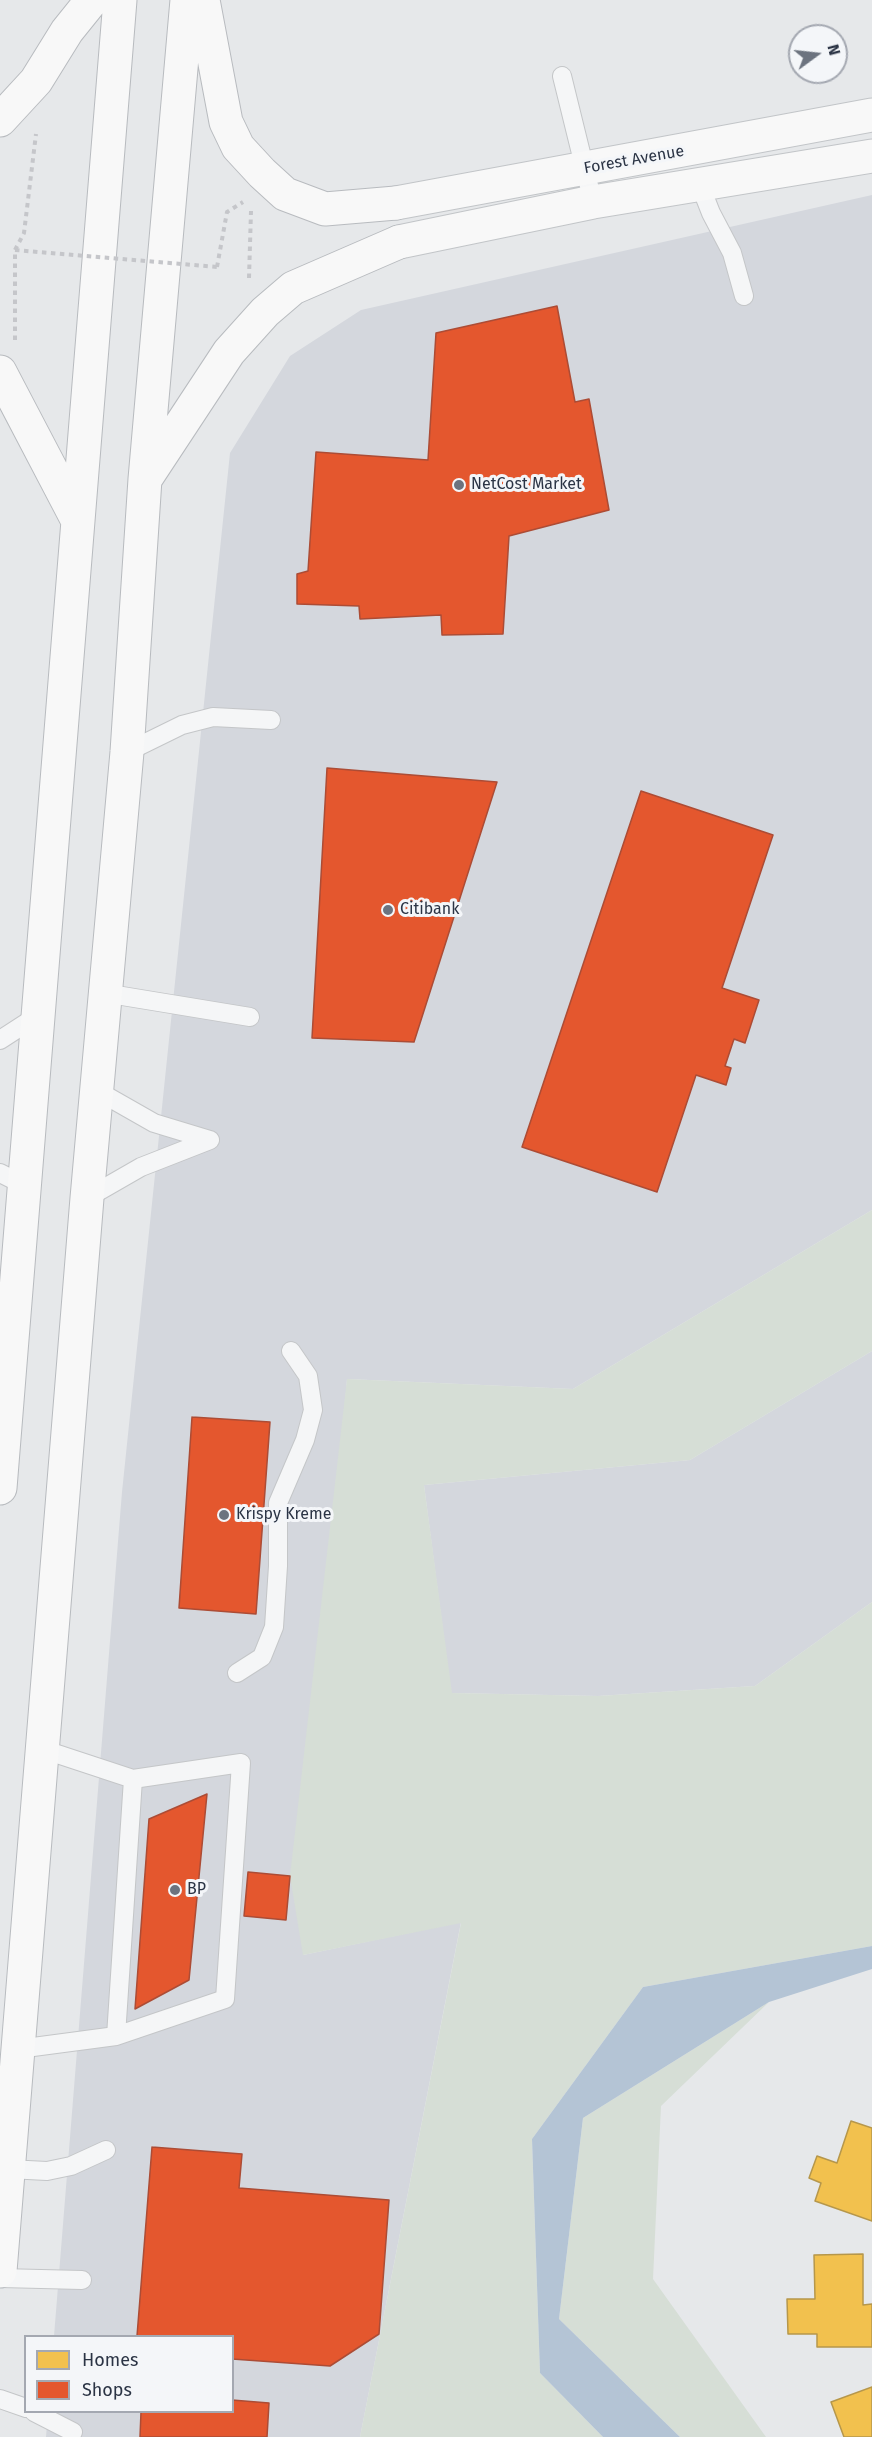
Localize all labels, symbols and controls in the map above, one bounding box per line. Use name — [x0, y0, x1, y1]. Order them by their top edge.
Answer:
north arrow — [788, 24, 848, 84]
text: N — [823, 42, 844, 57]
street label: Forest Avenue — [582, 142, 686, 178]
place label: NetCost Market — [471, 475, 582, 495]
marker: NetCost Market — [452, 478, 466, 492]
place label: Citibank — [400, 900, 459, 920]
marker: Citibank — [381, 903, 395, 917]
place label: Krispy Kreme — [236, 1505, 331, 1525]
marker: Krispy Kreme — [217, 1508, 231, 1522]
place label: BP — [187, 1880, 206, 1900]
marker: BP — [168, 1883, 182, 1897]
legend — [24, 2335, 234, 2413]
text: Homes — [82, 2349, 138, 2371]
text: Shops — [82, 2379, 132, 2401]

